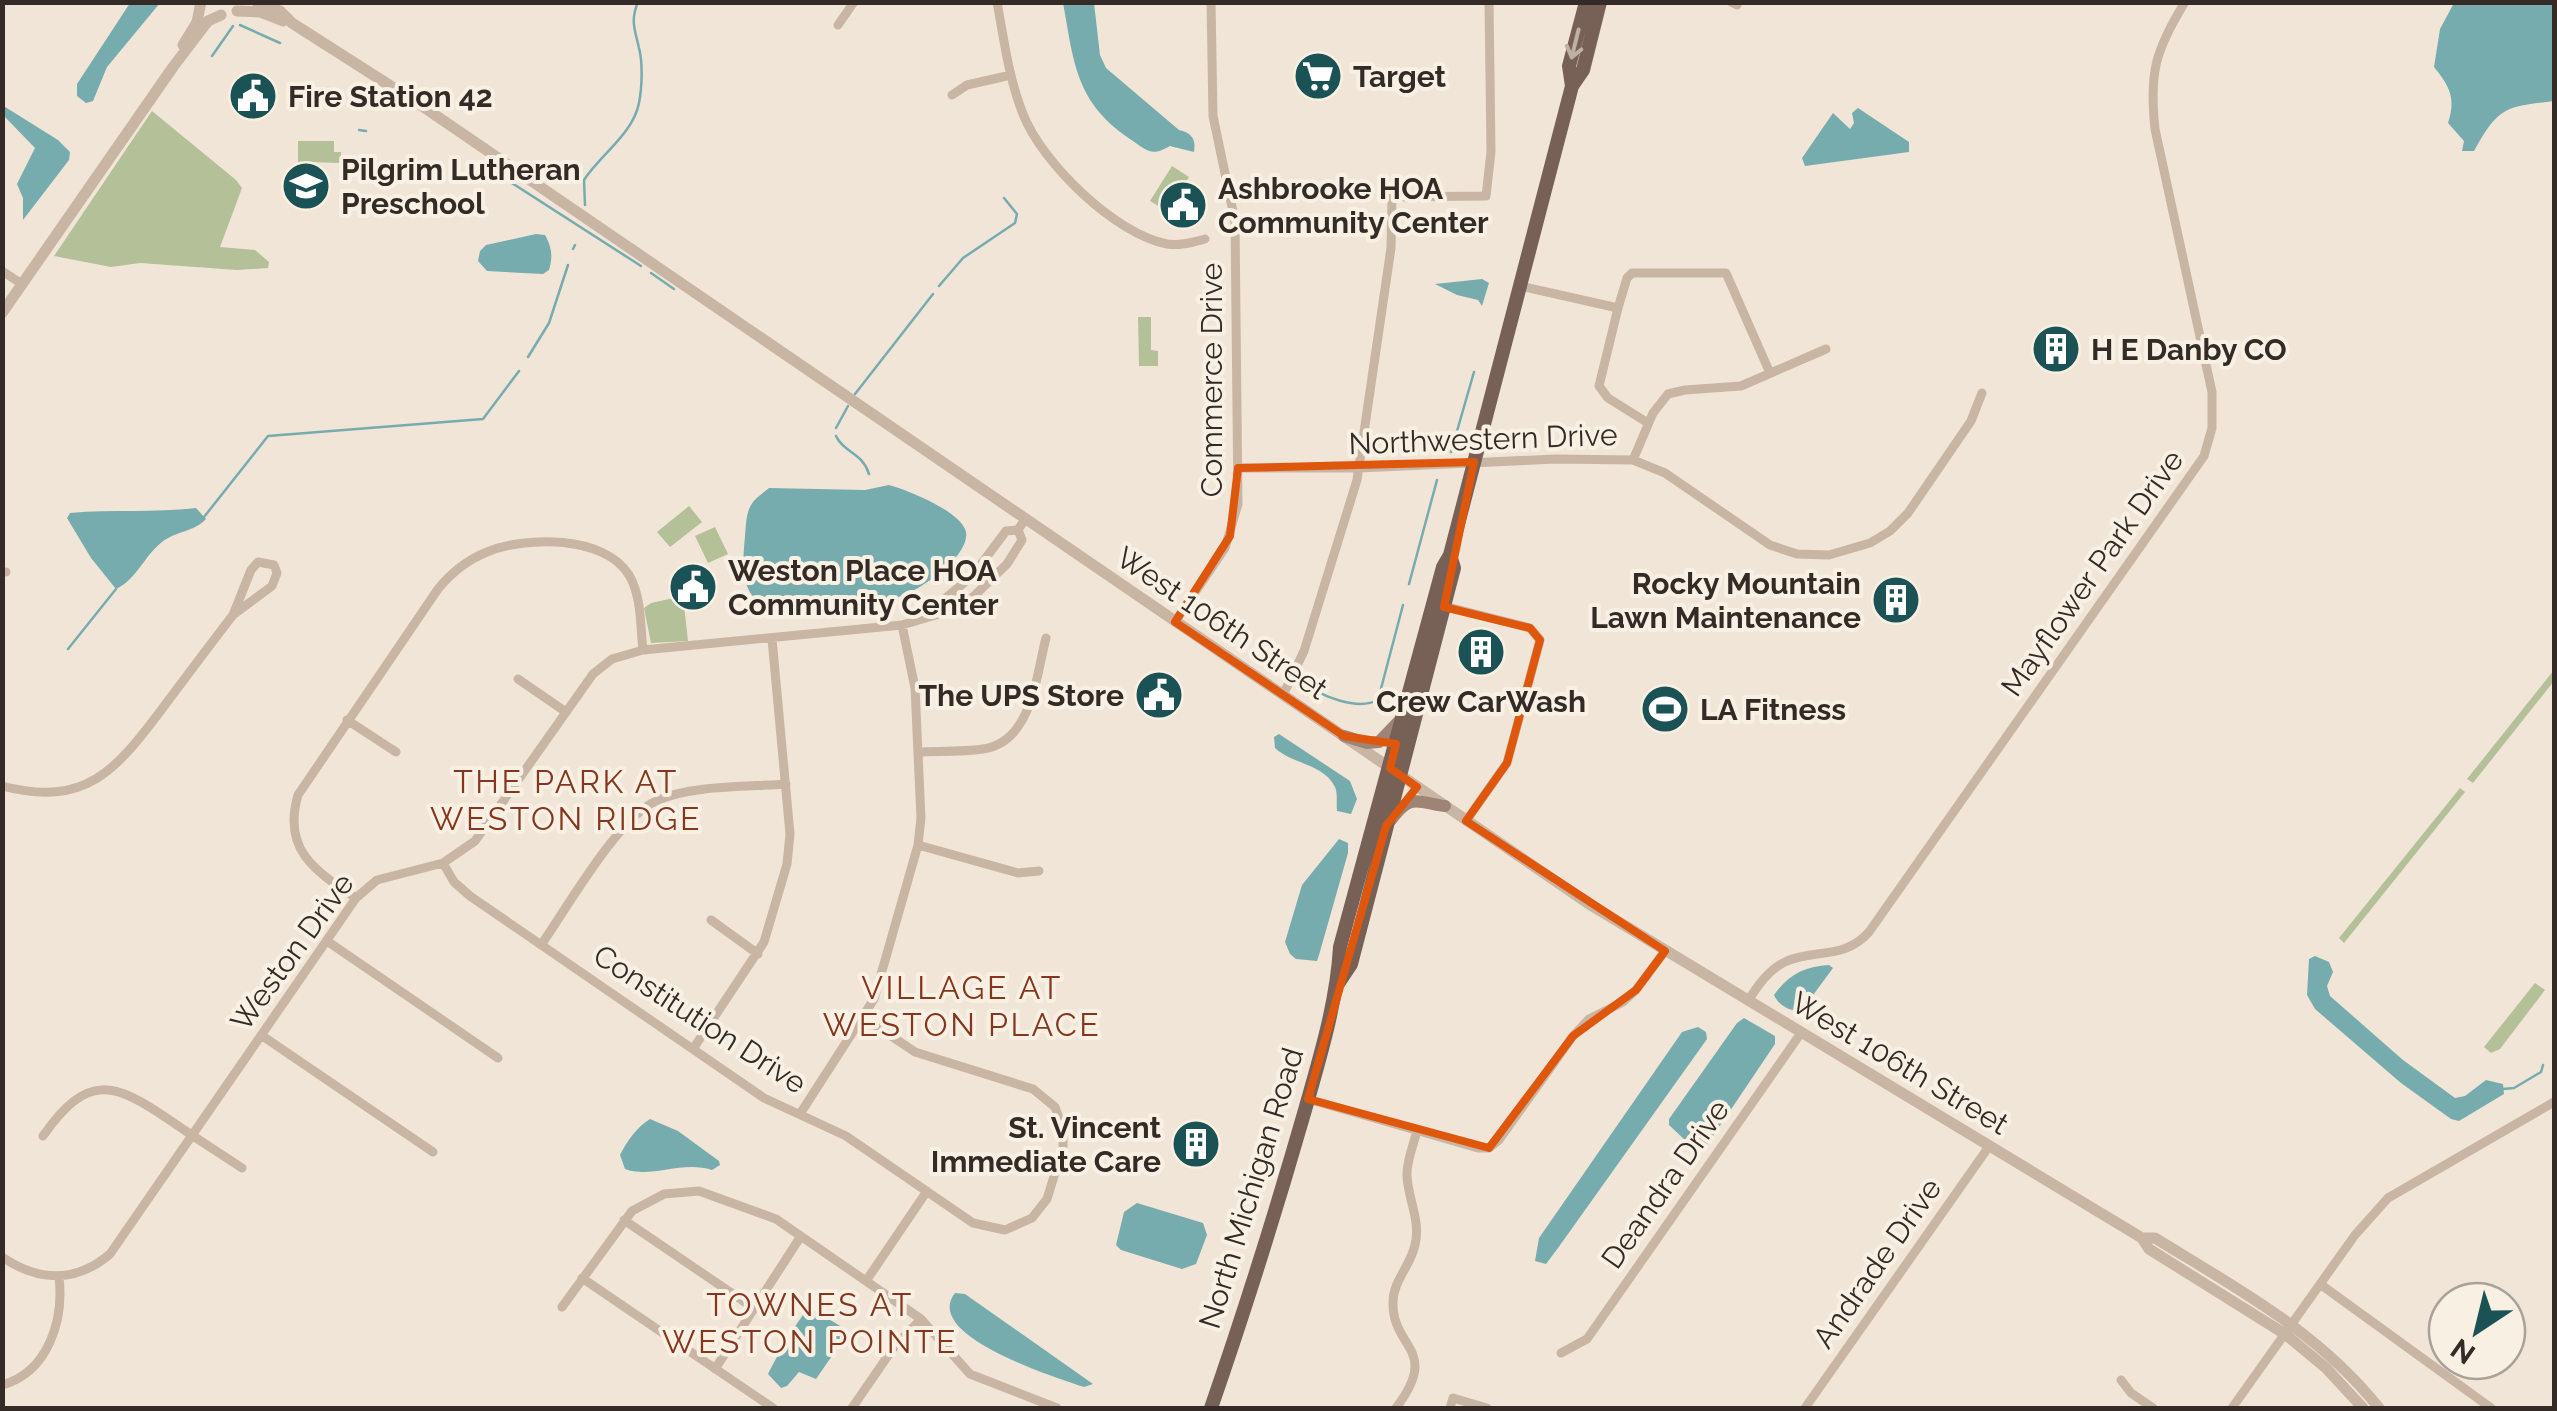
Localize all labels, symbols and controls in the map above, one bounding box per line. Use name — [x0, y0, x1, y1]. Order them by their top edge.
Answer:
one-way arrow — [1564, 28, 1583, 59]
supermarket icon: Target — [1292, 50, 1344, 102]
place label: Target — [1353, 59, 1447, 94]
public building icon: Fire Station 42 — [227, 70, 279, 122]
place label: Fire Station 42 — [288, 79, 493, 114]
place label: Pilgrim Lutheran Preschool — [341, 152, 581, 221]
school or university icon: Pilgrim Lutheran Preschool — [280, 160, 332, 212]
place label: Ashbrooke HOA Community Center — [1218, 171, 1489, 240]
public building icon: Ashbrooke HOA Community Center — [1157, 179, 1209, 231]
street label: Commerce Drive — [1194, 263, 1229, 497]
building icon: H E Danby CO — [2030, 323, 2082, 375]
place label: H E Danby CO — [2091, 332, 2287, 367]
street label: Northwestern Drive — [1348, 417, 1618, 461]
street label: Mayflower Park Drive — [1994, 443, 2190, 703]
street label: West 106th Street — [1110, 539, 1334, 707]
place label: Weston Place HOA Community Center — [728, 553, 999, 622]
public building icon: Weston Place HOA Community Center — [667, 561, 719, 613]
place label: Rocky Mountain Lawn Maintenance — [1590, 566, 1861, 635]
building icon: Rocky Mountain Lawn Maintenance — [1870, 574, 1922, 626]
building icon: Crew CarWash — [1455, 626, 1507, 678]
public building icon: The UPS Store — [1133, 669, 1185, 721]
place label: The UPS Store — [918, 678, 1124, 713]
sports icon: LA Fitness — [1639, 683, 1691, 735]
place label: Crew CarWash — [1376, 684, 1586, 719]
place label: LA Fitness — [1700, 692, 1846, 727]
district label: THE PARK AT WESTON RIDGE — [430, 763, 702, 837]
street label: Weston Drive — [223, 867, 361, 1037]
street label: Constitution Drive — [587, 937, 813, 1101]
district label: VILLAGE AT WESTON PLACE — [823, 969, 1101, 1043]
street label: West 106th Street — [1785, 984, 2015, 1142]
street label: North Michigan Road — [1192, 1043, 1310, 1333]
street label: Deandra Drive — [1594, 1093, 1736, 1275]
place label: St. Vincent Immediate Care — [931, 1110, 1161, 1179]
building icon: St. Vincent Immediate Care — [1170, 1118, 1222, 1170]
street label: Andrade Drive — [1806, 1172, 1948, 1354]
north arrow — [2427, 1281, 2527, 1381]
district label: TOWNES AT WESTON POINTE — [662, 1286, 958, 1360]
text: N — [2445, 1331, 2481, 1371]

